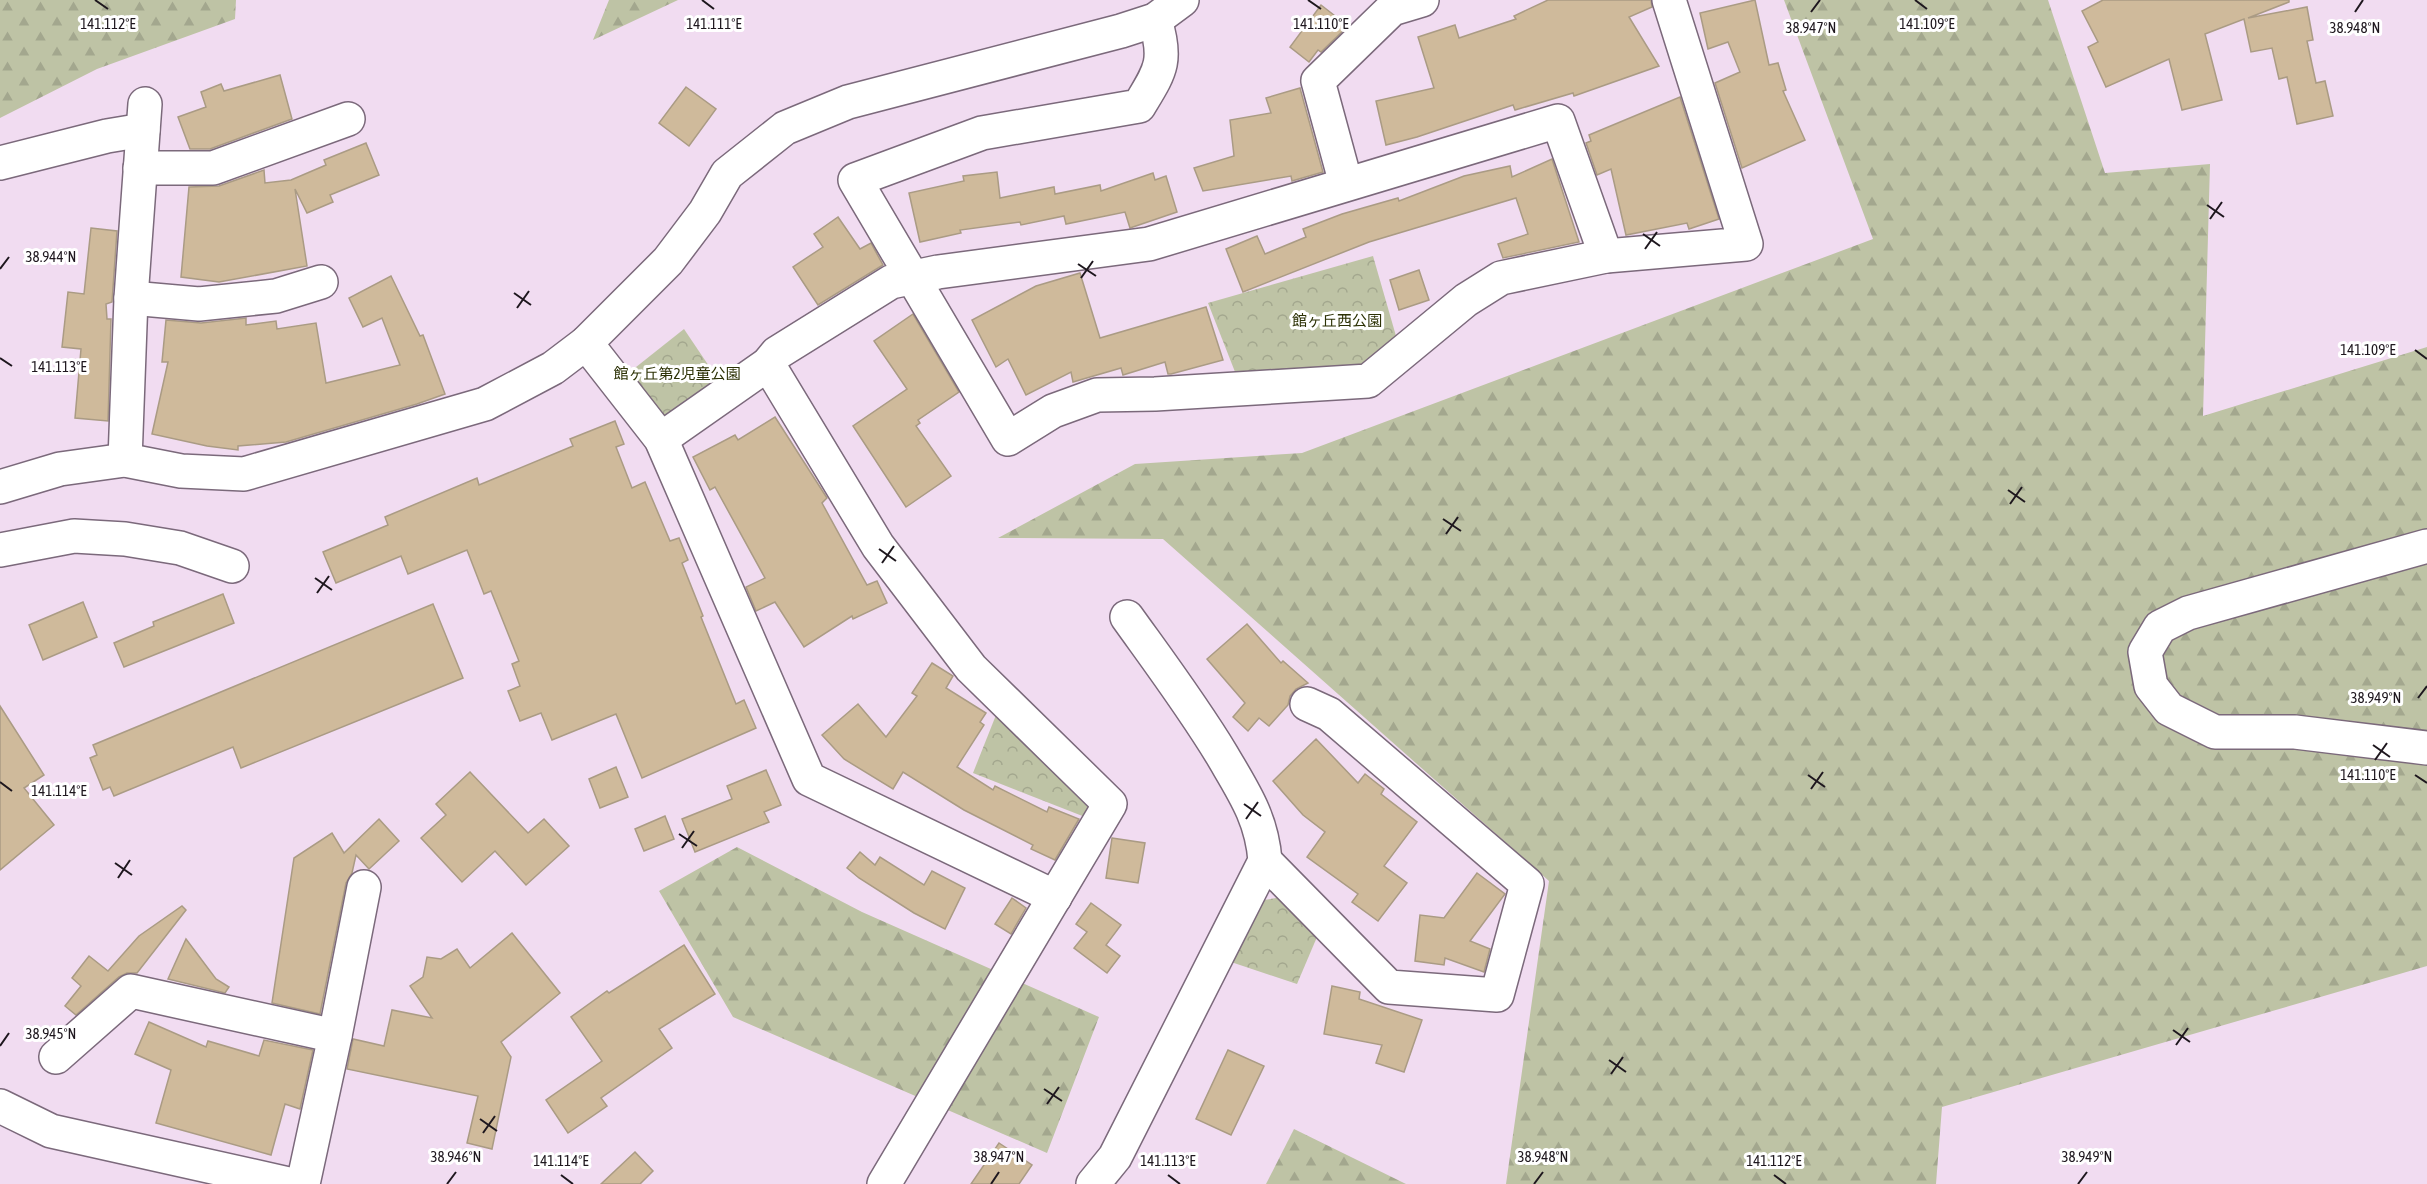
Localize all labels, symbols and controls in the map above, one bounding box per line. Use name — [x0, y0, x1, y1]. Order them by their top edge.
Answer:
text: 141.112°E — [80, 15, 136, 32]
text: 141.111°E — [686, 15, 742, 32]
text: 141.110°E — [1293, 15, 1349, 32]
text: 141.109°E — [1899, 15, 1955, 32]
text: 38.947°N — [1786, 19, 1836, 36]
text: 38.948°N — [2330, 19, 2380, 36]
text: 38.944°N — [26, 248, 76, 265]
park label: 館ヶ丘西公園 — [1292, 312, 1382, 329]
text: 141.109°E — [2340, 341, 2396, 358]
text: 141.113°E — [31, 358, 87, 375]
park label: 館ヶ丘第2児童公園 — [613, 365, 741, 382]
text: 38.949°N — [2351, 689, 2401, 706]
text: 141.110°E — [2340, 766, 2396, 783]
text: 141.114°E — [31, 782, 87, 799]
text: 38.945°N — [26, 1025, 76, 1042]
text: 38.946°N — [431, 1148, 481, 1165]
text: 38.947°N — [974, 1148, 1024, 1165]
text: 38.948°N — [1518, 1148, 1568, 1165]
text: 38.949°N — [2062, 1148, 2112, 1165]
text: 141.114°E — [533, 1152, 589, 1169]
text: 141.113°E — [1140, 1152, 1196, 1169]
text: 141.112°E — [1746, 1152, 1802, 1169]

